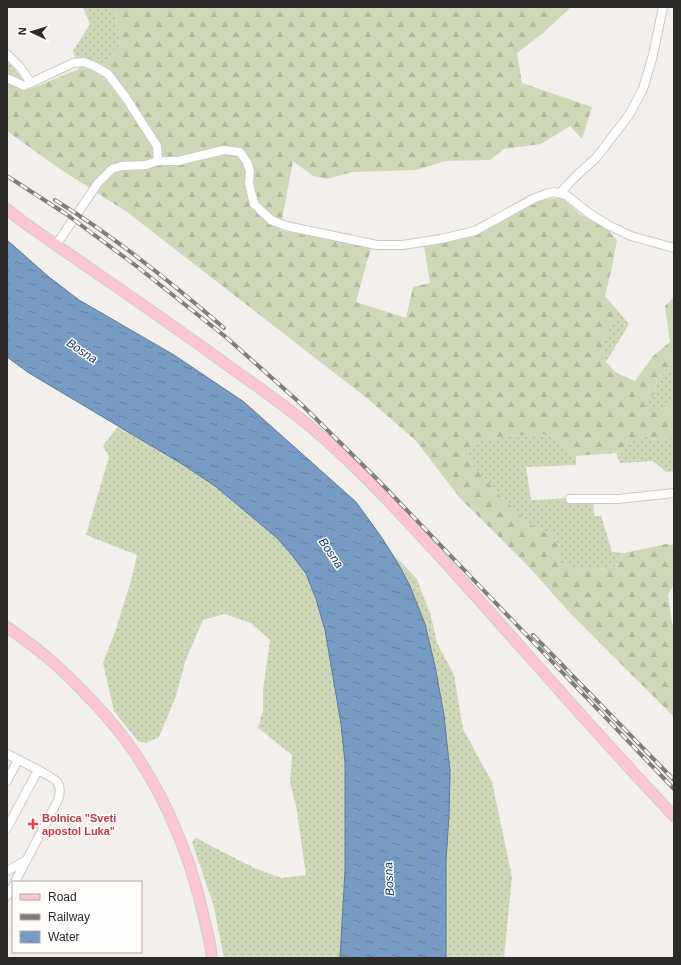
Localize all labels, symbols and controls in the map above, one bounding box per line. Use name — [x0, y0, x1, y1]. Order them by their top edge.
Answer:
north arrow — [12, 12, 52, 52]
text: N — [16, 27, 28, 36]
water label: Bosna — [64, 336, 100, 366]
water label: Bosna — [316, 535, 346, 571]
place label: Bolnica "Sveti apostol Luka" — [42, 812, 116, 837]
marker: Bolnica "Sveti apostol Luka" — [27, 818, 39, 830]
water label: Bosna — [381, 861, 397, 896]
legend — [12, 881, 142, 953]
text: Road — [48, 890, 77, 904]
text: Railway — [48, 910, 90, 924]
text: Water — [48, 930, 80, 944]

